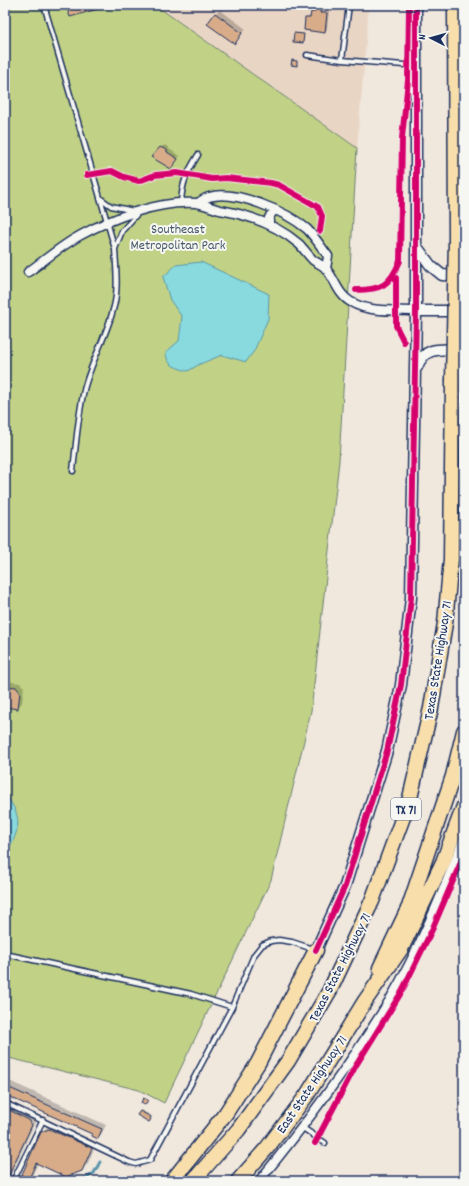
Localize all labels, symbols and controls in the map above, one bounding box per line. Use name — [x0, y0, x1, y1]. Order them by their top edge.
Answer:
north arrow — [411, 18, 451, 58]
text: N — [415, 33, 431, 41]
park label: Southeast Metropolitan Park — [131, 220, 226, 256]
street label: Texas State Highway 71 — [420, 599, 458, 721]
road number: TX 71 — [391, 798, 421, 820]
street label: Texas State Highway 71 — [305, 910, 377, 1026]
street label: East State Highway 71 — [272, 1032, 353, 1138]

